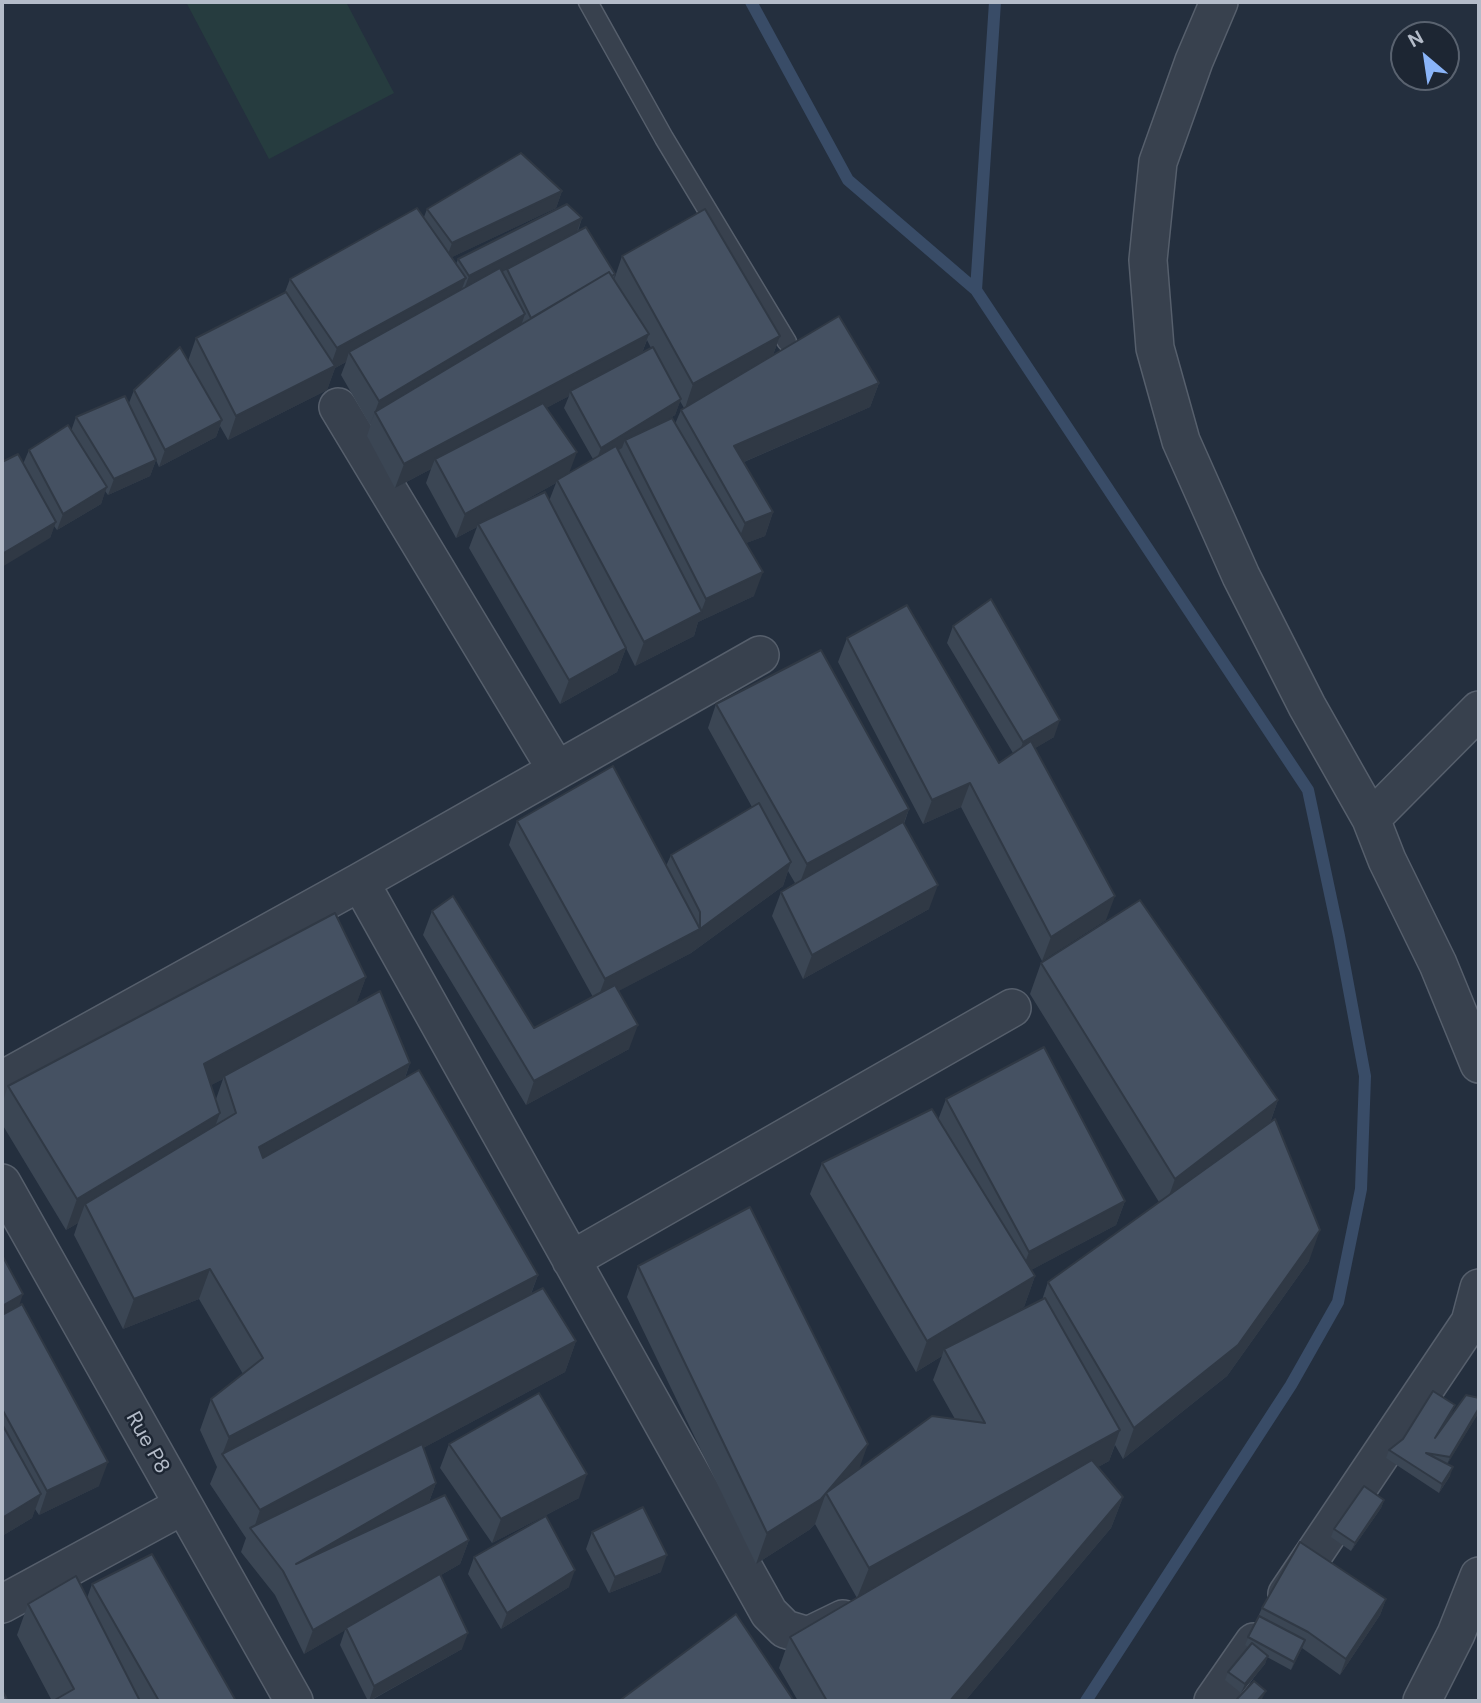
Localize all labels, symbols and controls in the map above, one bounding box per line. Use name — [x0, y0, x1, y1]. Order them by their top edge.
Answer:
north arrow — [1390, 21, 1460, 91]
text: N — [1403, 25, 1428, 53]
street label: Rue P8 — [120, 1408, 174, 1478]

